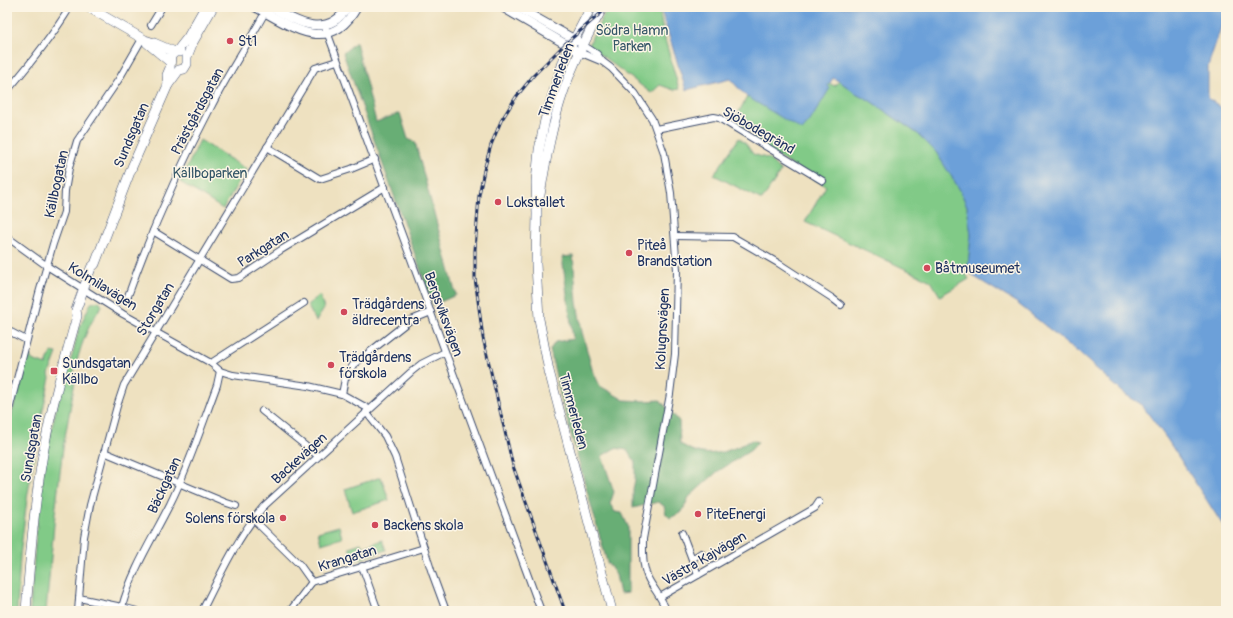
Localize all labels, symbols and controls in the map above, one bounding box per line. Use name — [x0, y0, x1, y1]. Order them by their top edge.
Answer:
park label: Södra Hamn Parken — [596, 22, 669, 55]
place label: St1 — [238, 33, 257, 50]
marker: St1 — [225, 36, 235, 46]
street label: Timmerleden — [535, 40, 578, 120]
street label: Prästgårdsgatan — [167, 65, 227, 158]
street label: Sundsgatan — [110, 100, 153, 170]
street label: Sjöbodegränd — [719, 103, 798, 158]
street label: Källbogatan — [41, 149, 72, 220]
park label: Källboparken — [173, 165, 247, 182]
place label: Lokstallet — [506, 194, 565, 211]
marker: Lokstallet — [493, 197, 503, 207]
street label: Parkgatan — [234, 226, 292, 271]
place label: Piteå Brandstation — [637, 237, 712, 270]
marker: Piteå Brandstation — [624, 248, 634, 258]
street label: Kolmilavägen — [65, 258, 141, 314]
place label: Båtmuseumet — [935, 260, 1020, 277]
marker: Båtmuseumet — [922, 263, 932, 273]
street label: Bergsviksvägen — [420, 270, 467, 359]
street label: Storgatan — [133, 279, 178, 339]
street label: Kolugnsvägen — [652, 288, 673, 370]
place label: Trädgårdens äldrecentra — [352, 296, 425, 329]
marker: Trädgårdens äldrecentra — [339, 307, 349, 317]
place label: Trädgårdens förskola — [339, 349, 412, 382]
place label: Sundsgatan Källbo — [62, 355, 131, 388]
marker: Trädgårdens förskola — [326, 360, 336, 370]
marker: Sundsgatan Källbo — [49, 366, 59, 376]
street label: Timmerleden — [555, 371, 592, 451]
street label: Sundsgatan — [17, 413, 46, 484]
street label: Backevägen — [268, 429, 331, 488]
street label: Bäckgatan — [144, 454, 185, 516]
place label: PiteEnergi — [706, 506, 766, 523]
marker: PiteEnergi — [693, 509, 703, 519]
place label: Solens förskola — [185, 510, 275, 527]
marker: Solens förskola — [278, 513, 288, 523]
place label: Backens skola — [383, 517, 463, 534]
marker: Backens skola — [370, 520, 380, 530]
street label: Västra Kajvägen — [659, 527, 749, 589]
street label: Krangatan — [316, 542, 379, 575]

